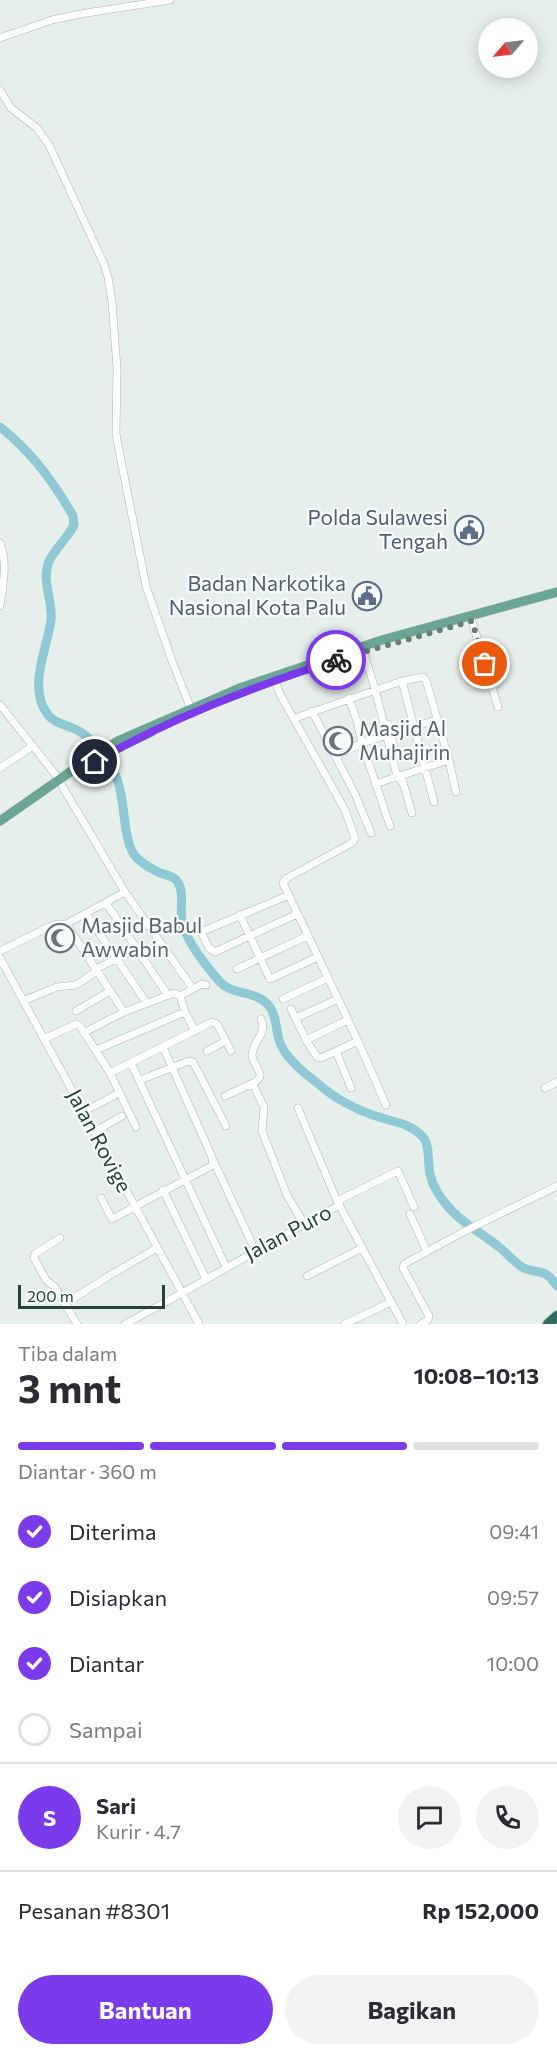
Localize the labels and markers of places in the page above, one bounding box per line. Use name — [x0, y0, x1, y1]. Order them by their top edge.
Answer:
place label: Polda Sulawesi Tengah — [308, 504, 448, 553]
public building icon: Polda Sulawesi Tengah — [453, 514, 485, 546]
place label: Badan Narkotika Nasional Kota Palu — [169, 570, 346, 619]
public building icon: Badan Narkotika Nasional Kota Palu — [351, 580, 383, 612]
pin — [459, 638, 510, 689]
place label: Masjid Al Muhajirin — [359, 715, 450, 764]
mosque icon: Masjid Al Muhajirin — [322, 725, 354, 757]
pin — [69, 736, 120, 787]
place label: Masjid Babul Awwabin — [81, 912, 202, 961]
mosque icon: Masjid Babul Awwabin — [44, 922, 76, 954]

